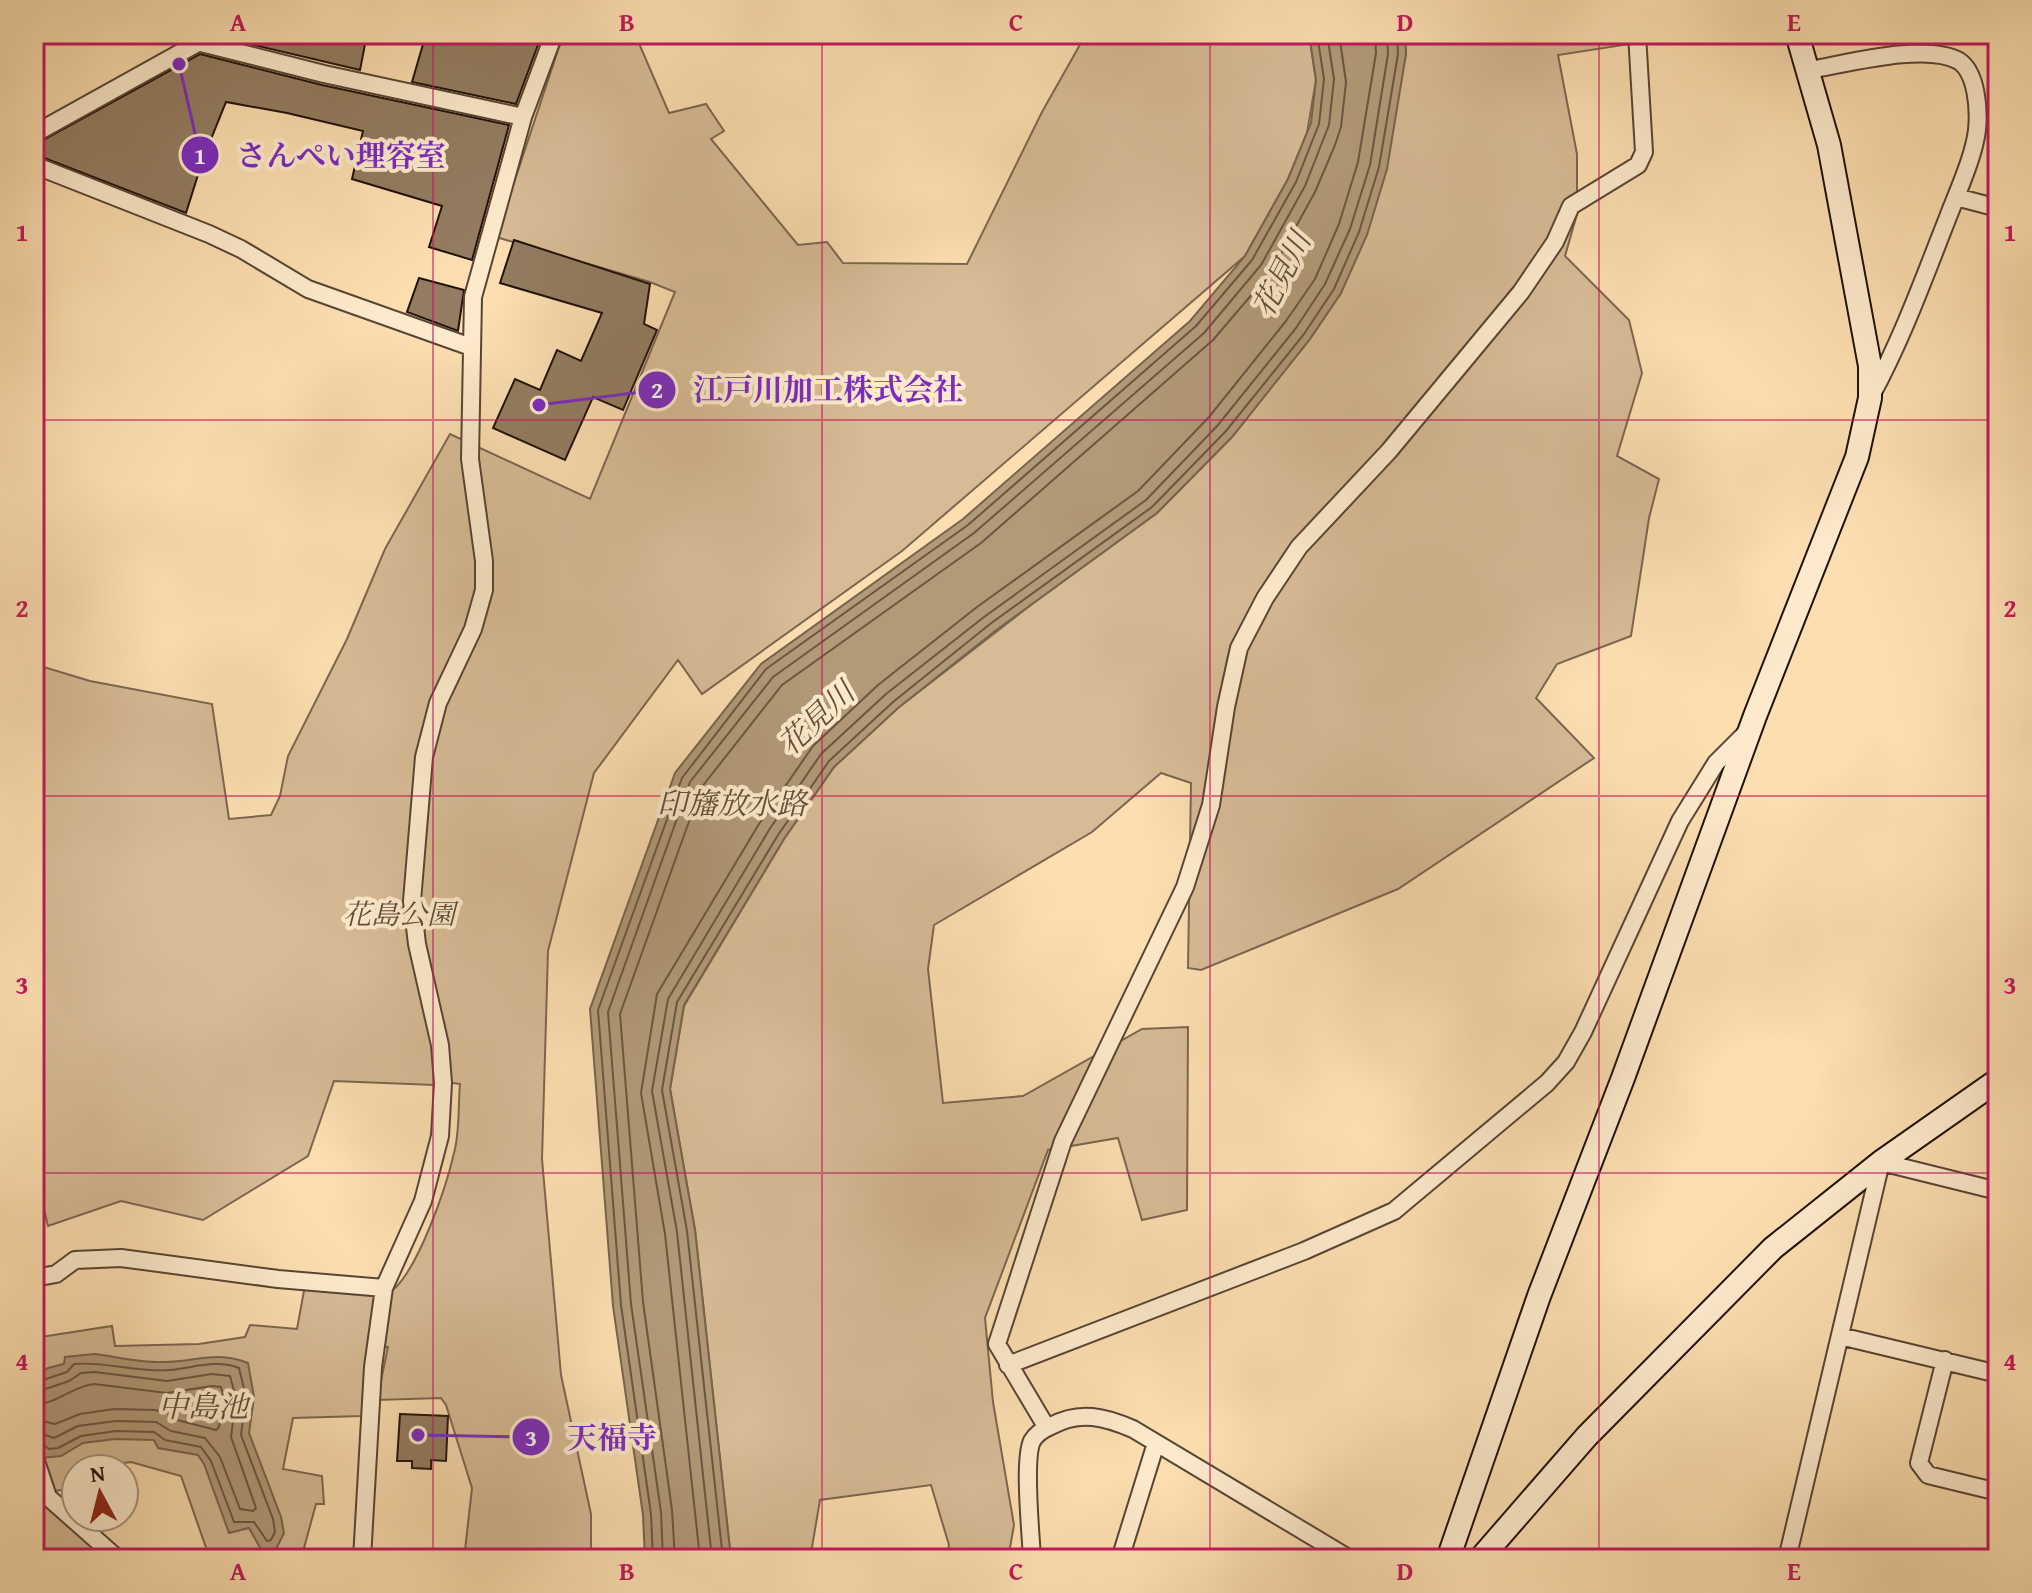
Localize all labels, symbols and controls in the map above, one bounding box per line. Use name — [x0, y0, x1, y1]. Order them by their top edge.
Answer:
text: A — [230, 2, 247, 41]
text: B — [619, 2, 635, 41]
text: C — [1009, 2, 1023, 41]
text: D — [1397, 2, 1413, 41]
text: E — [1787, 2, 1801, 41]
callout: さんぺい理容室 — [180, 128, 462, 182]
text: さんぺい理容室 — [236, 133, 446, 177]
text: 1 — [194, 138, 206, 173]
text: 1 — [15, 212, 29, 251]
text: 1 — [2003, 212, 2017, 251]
water label: 花見川 — [1241, 221, 1322, 324]
callout: 江戸川加工株式会社 — [637, 363, 979, 417]
text: 江戸川加工株式会社 — [693, 367, 963, 411]
text: 2 — [651, 372, 663, 407]
text: 2 — [15, 588, 29, 627]
text: 2 — [2003, 588, 2017, 627]
water label: 花見川 — [768, 669, 866, 765]
water label: 印旛放水路 — [657, 781, 809, 825]
park label: 花島公園 — [343, 893, 459, 934]
text: 3 — [15, 965, 29, 1004]
text: 3 — [2003, 965, 2017, 1004]
text: 4 — [15, 1341, 29, 1380]
text: 4 — [2003, 1341, 2017, 1380]
water label: 中島池 — [158, 1384, 251, 1428]
callout: 天福寺 — [511, 1410, 673, 1464]
text: 天福寺 — [567, 1415, 657, 1459]
text: 3 — [525, 1420, 537, 1455]
north arrow — [60, 1453, 140, 1533]
text: N — [88, 1456, 107, 1490]
text: A — [230, 1551, 247, 1590]
text: B — [619, 1551, 635, 1590]
text: C — [1009, 1551, 1023, 1590]
text: D — [1397, 1551, 1413, 1590]
text: E — [1787, 1551, 1801, 1590]

